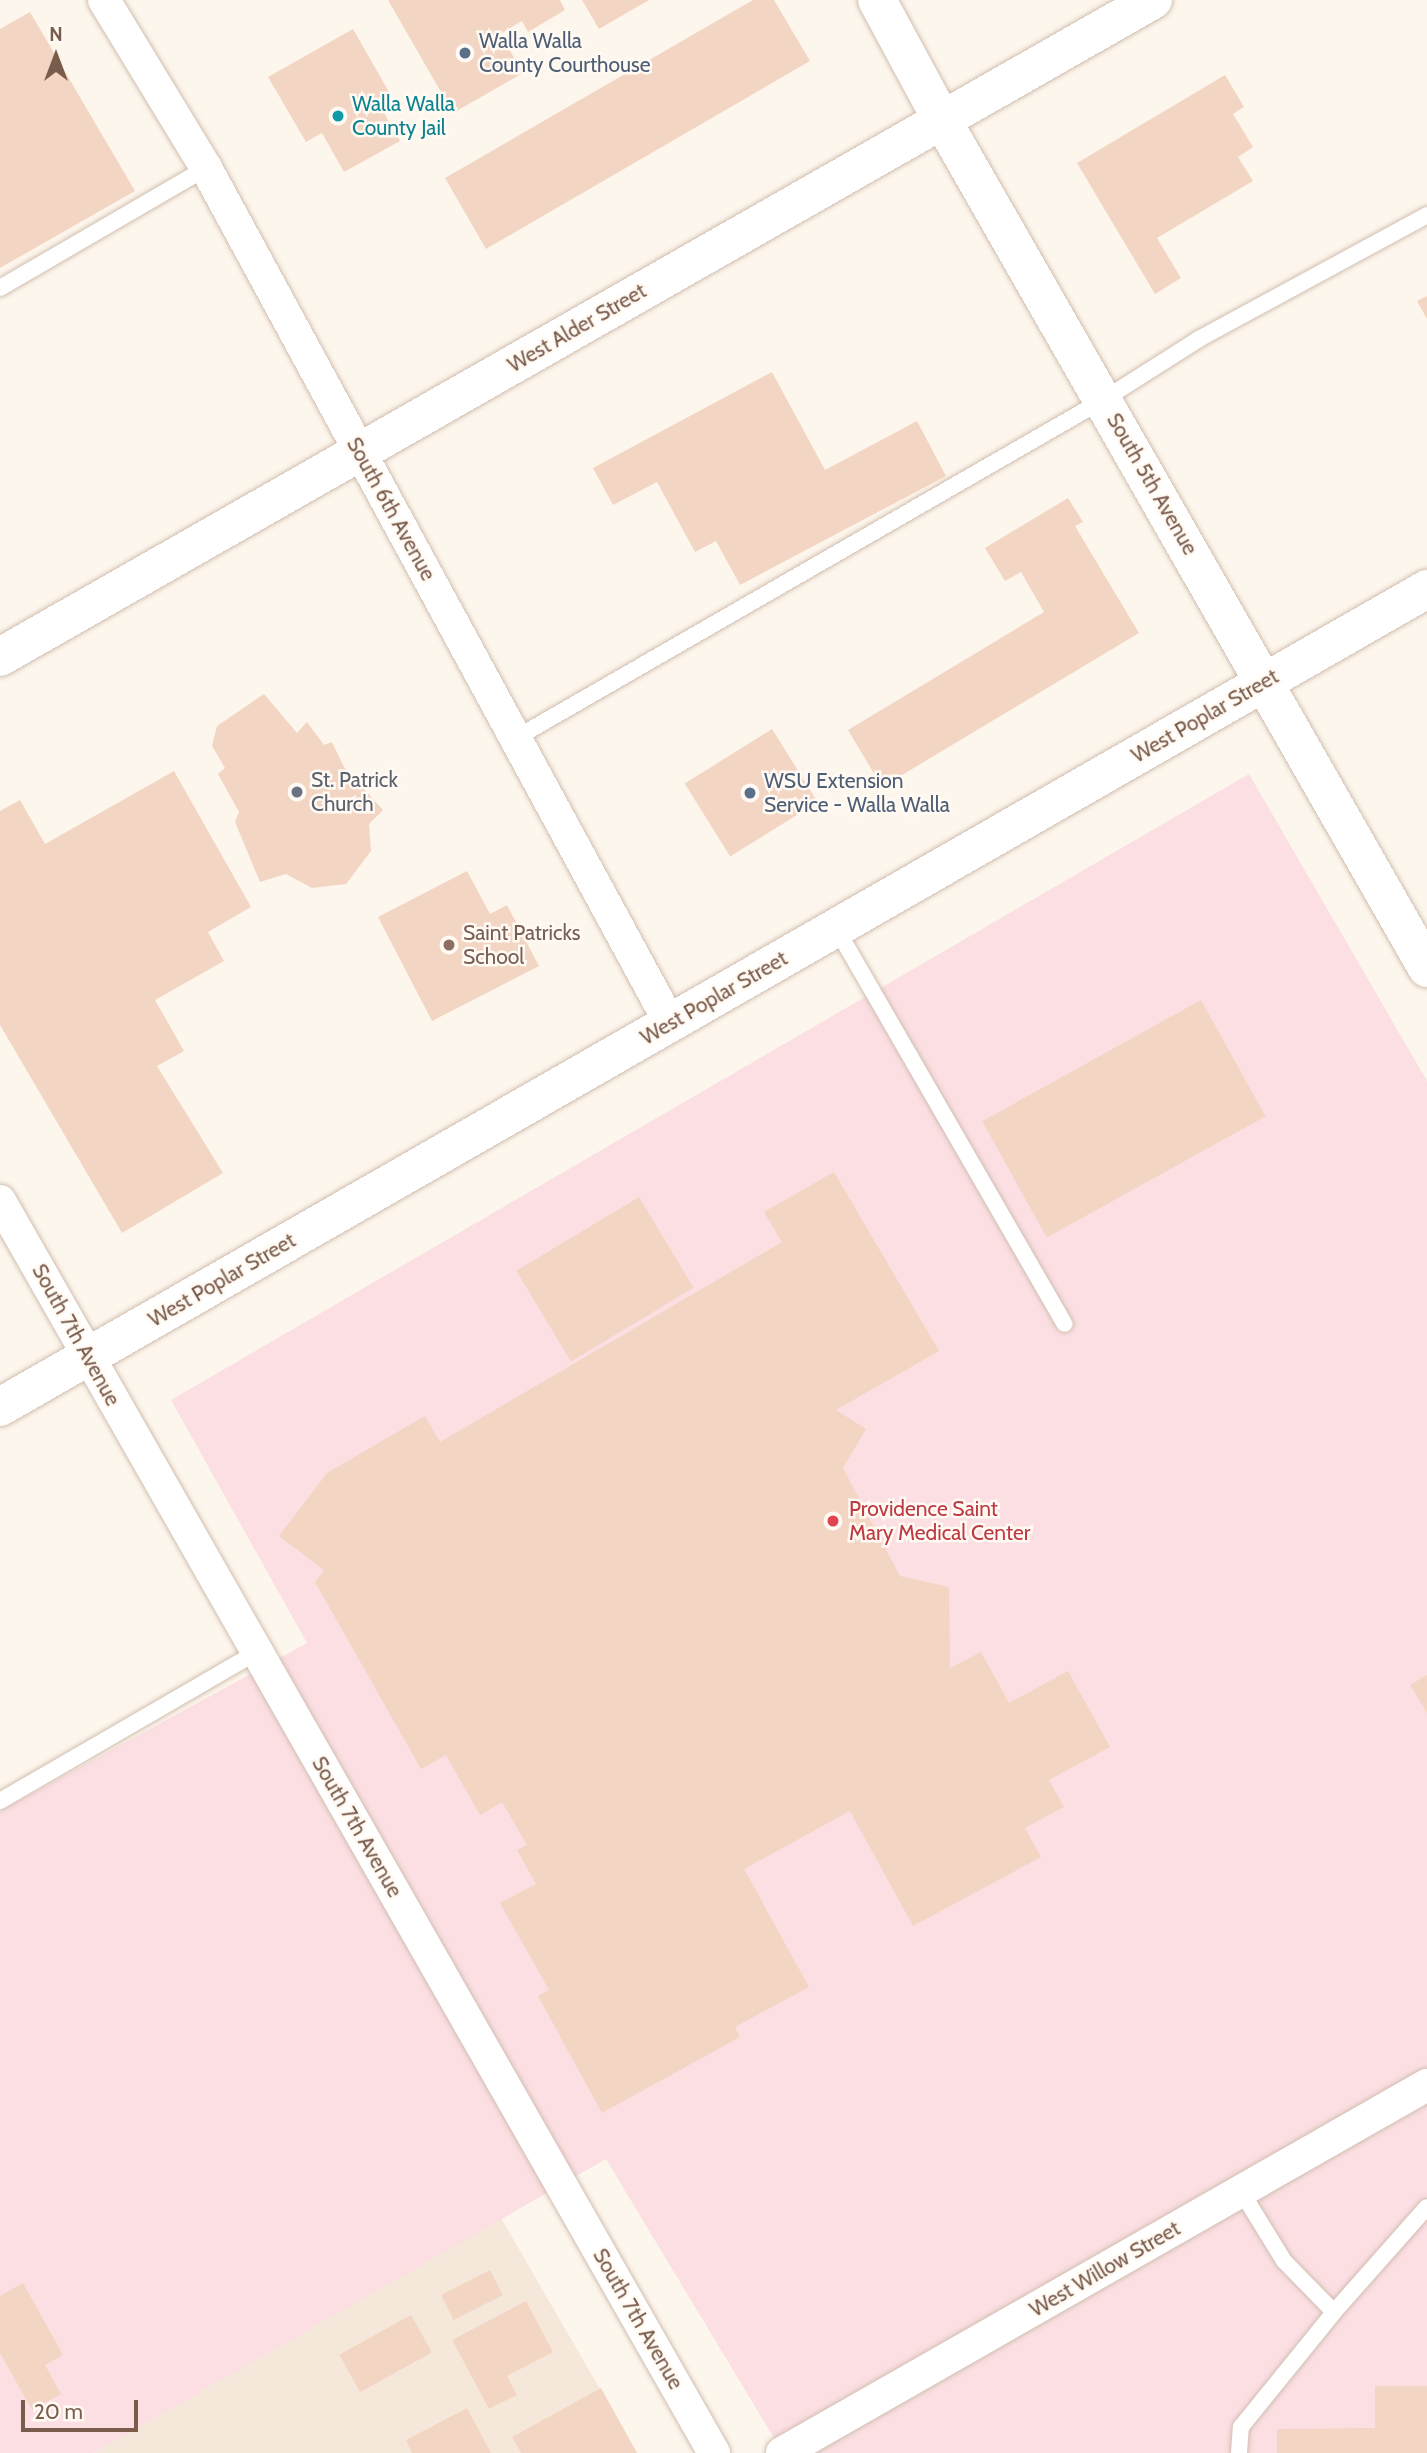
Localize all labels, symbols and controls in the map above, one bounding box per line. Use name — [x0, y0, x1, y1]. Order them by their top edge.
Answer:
north arrow — [21, 21, 91, 91]
text: N — [49, 23, 63, 46]
place label: Walla Walla County Courthouse — [479, 28, 650, 78]
marker: Walla Walla County Courthouse — [457, 45, 473, 61]
place label: Walla Walla County Jail — [352, 91, 455, 141]
marker: Walla Walla County Jail — [330, 108, 346, 124]
street label: West Alder Street — [503, 278, 651, 378]
street label: South 5th Avenue — [1101, 409, 1203, 559]
street label: South 6th Avenue — [341, 433, 441, 585]
street label: West Poplar Street — [1127, 664, 1283, 768]
place label: St. Patrick Church — [311, 767, 398, 817]
place label: WSU Extension Service - Walla Walla — [764, 768, 950, 818]
marker: St. Patrick Church — [289, 784, 305, 800]
marker: WSU Extension Service - Walla Walla — [742, 785, 758, 801]
place label: Saint Patricks School — [463, 920, 581, 970]
marker: Saint Patricks School — [441, 937, 457, 953]
street label: West Poplar Street — [636, 946, 792, 1050]
street label: West Poplar Street — [144, 1228, 300, 1332]
street label: South 7th Avenue — [27, 1260, 125, 1410]
place label: Providence Saint Mary Medical Center — [849, 1496, 1030, 1546]
marker: Providence Saint Mary Medical Center — [823, 1511, 843, 1531]
street label: South 7th Avenue — [307, 1752, 407, 1902]
street label: West Willow Street — [1025, 2216, 1185, 2322]
street label: South 7th Avenue — [588, 2244, 688, 2394]
scale bar — [24, 2386, 142, 2430]
text: 20 m — [34, 2399, 83, 2424]

